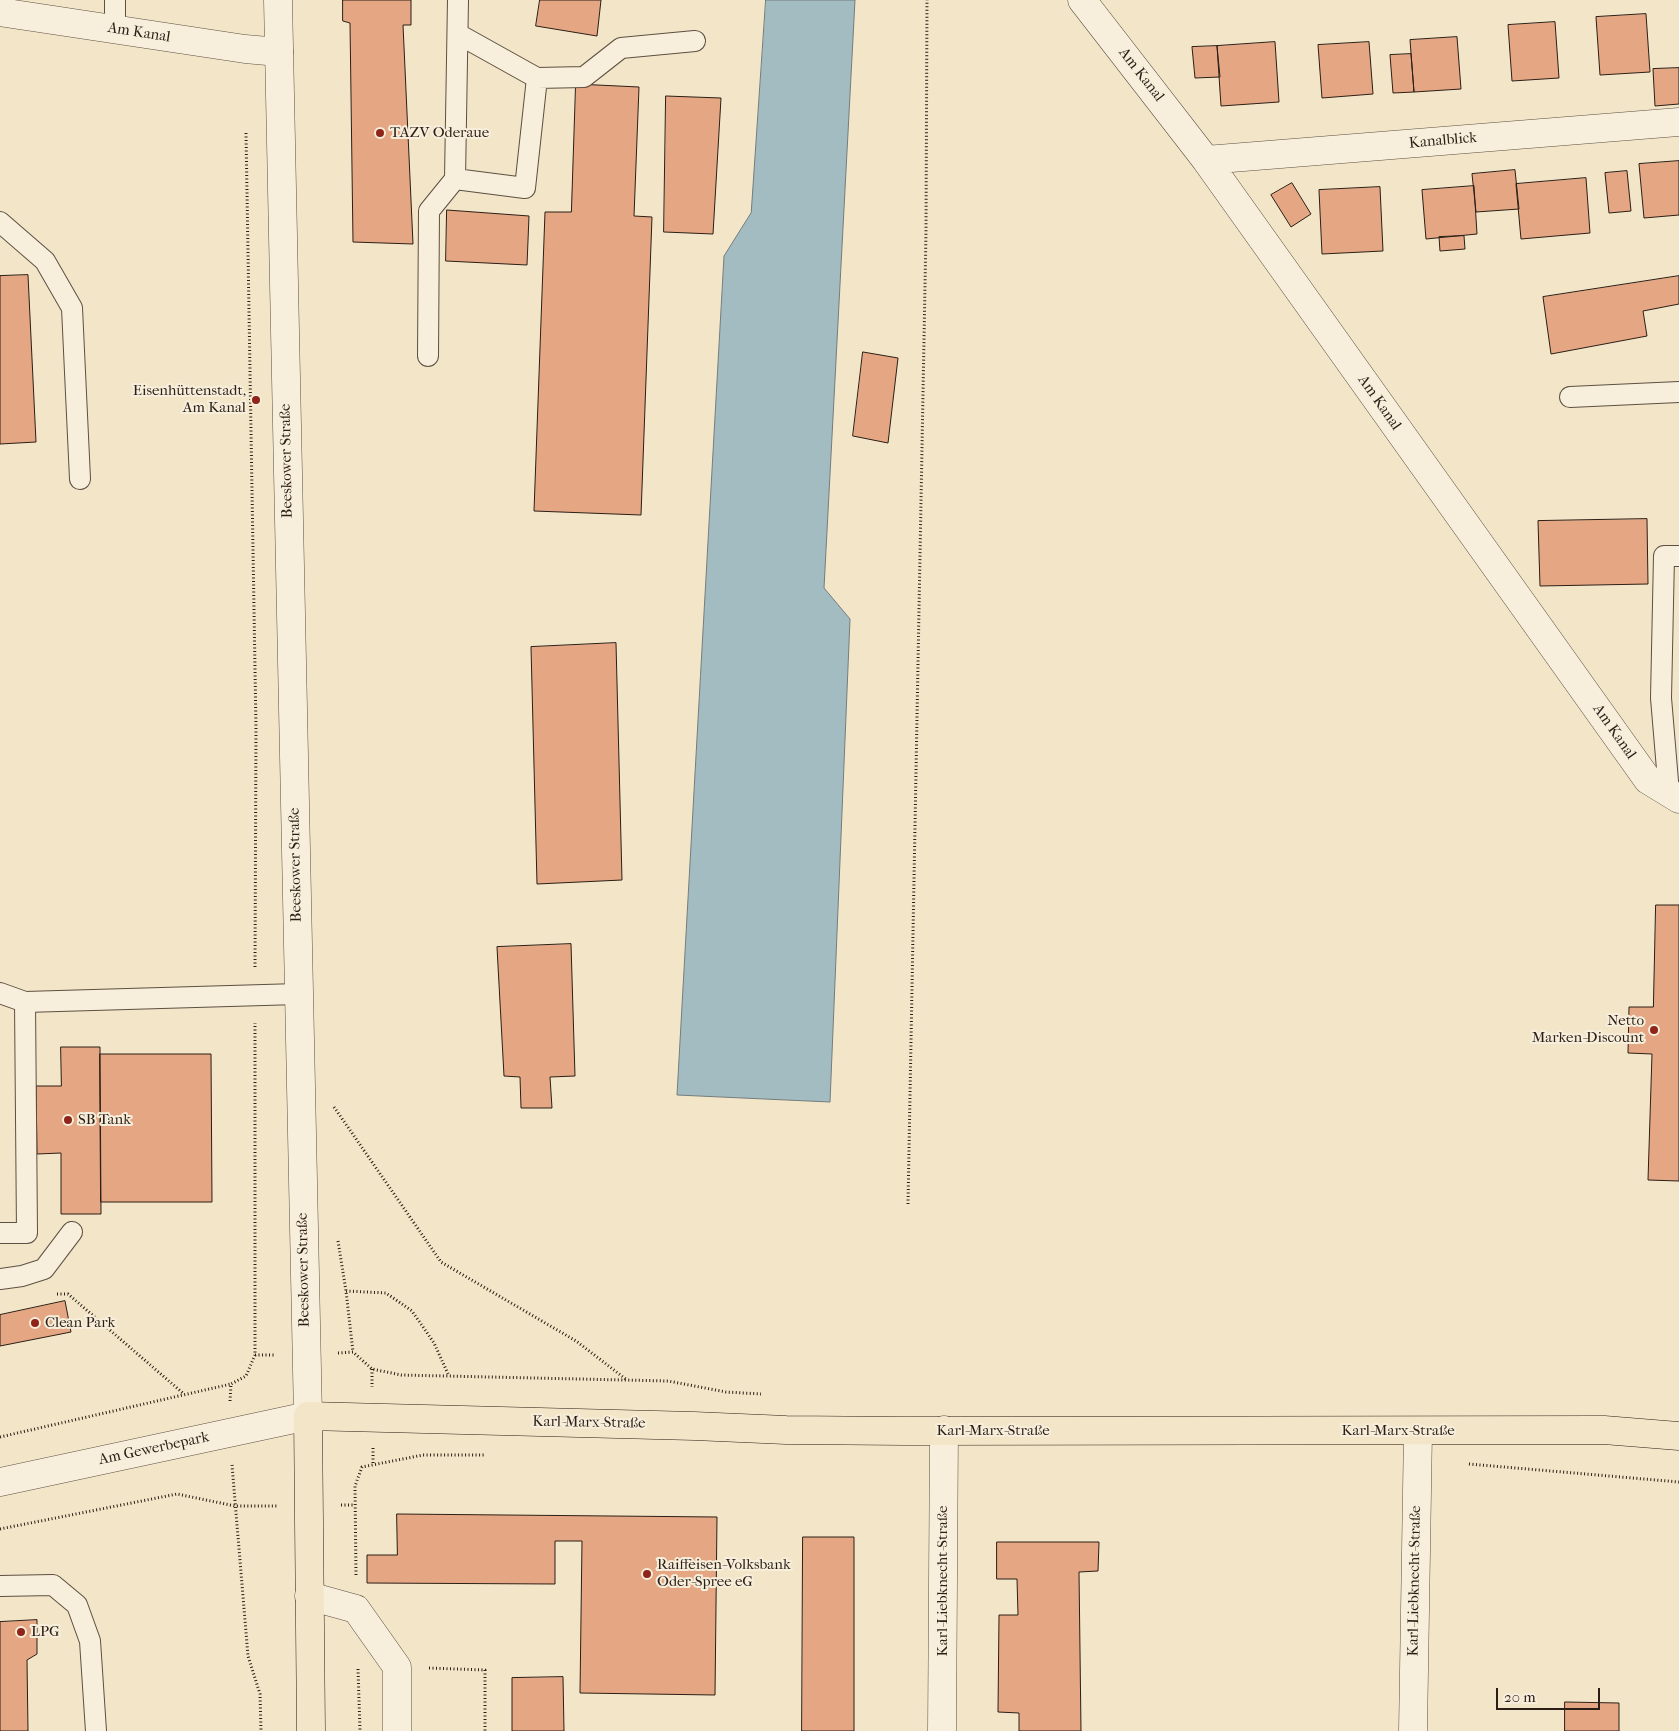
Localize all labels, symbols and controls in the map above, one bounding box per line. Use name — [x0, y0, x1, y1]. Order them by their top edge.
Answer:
street label: Am Kanal — [106, 19, 172, 47]
street label: Am Kanal — [1114, 45, 1168, 105]
place label: TAZV Oderaue — [390, 124, 489, 142]
marker: TAZV Oderaue — [374, 127, 386, 139]
street label: Kanalblick — [1408, 129, 1478, 153]
street label: Am Kanal — [1353, 372, 1405, 434]
place label: Eisenhüttenstadt, Am Kanal — [133, 382, 246, 417]
marker: Eisenhüttenstadt, Am Kanal — [250, 394, 262, 406]
street label: Beeskower Straße — [277, 403, 297, 519]
street label: Am Kanal — [1588, 701, 1640, 763]
street label: Beeskower Straße — [286, 807, 306, 923]
place label: Netto Marken-Discount — [1532, 1012, 1644, 1047]
marker: Netto Marken-Discount — [1648, 1024, 1660, 1036]
place label: SB Tank — [78, 1111, 131, 1129]
marker: SB Tank — [62, 1114, 74, 1126]
street label: Beeskower Straße — [294, 1212, 314, 1328]
place label: Clean Park — [45, 1314, 115, 1332]
marker: Clean Park — [29, 1317, 41, 1329]
street label: Karl-Marx-Straße — [532, 1413, 646, 1433]
street label: Karl-Marx-Straße — [936, 1422, 1050, 1440]
street label: Karl-Marx-Straße — [1341, 1422, 1455, 1440]
street label: Am Gewerbepark — [97, 1429, 211, 1469]
street label: Karl-Liebknecht-Straße — [1405, 1505, 1425, 1657]
street label: Karl-Liebknecht-Straße — [934, 1506, 952, 1656]
place label: Raiffeisen-Volksbank Oder-Spree eG — [657, 1556, 791, 1591]
marker: Raiffeisen-Volksbank Oder-Spree eG — [641, 1568, 653, 1580]
place label: LPG — [31, 1623, 60, 1641]
marker: LPG — [15, 1626, 27, 1638]
scale bar — [1499, 1678, 1603, 1710]
text: 20 m — [1504, 1688, 1536, 1706]

